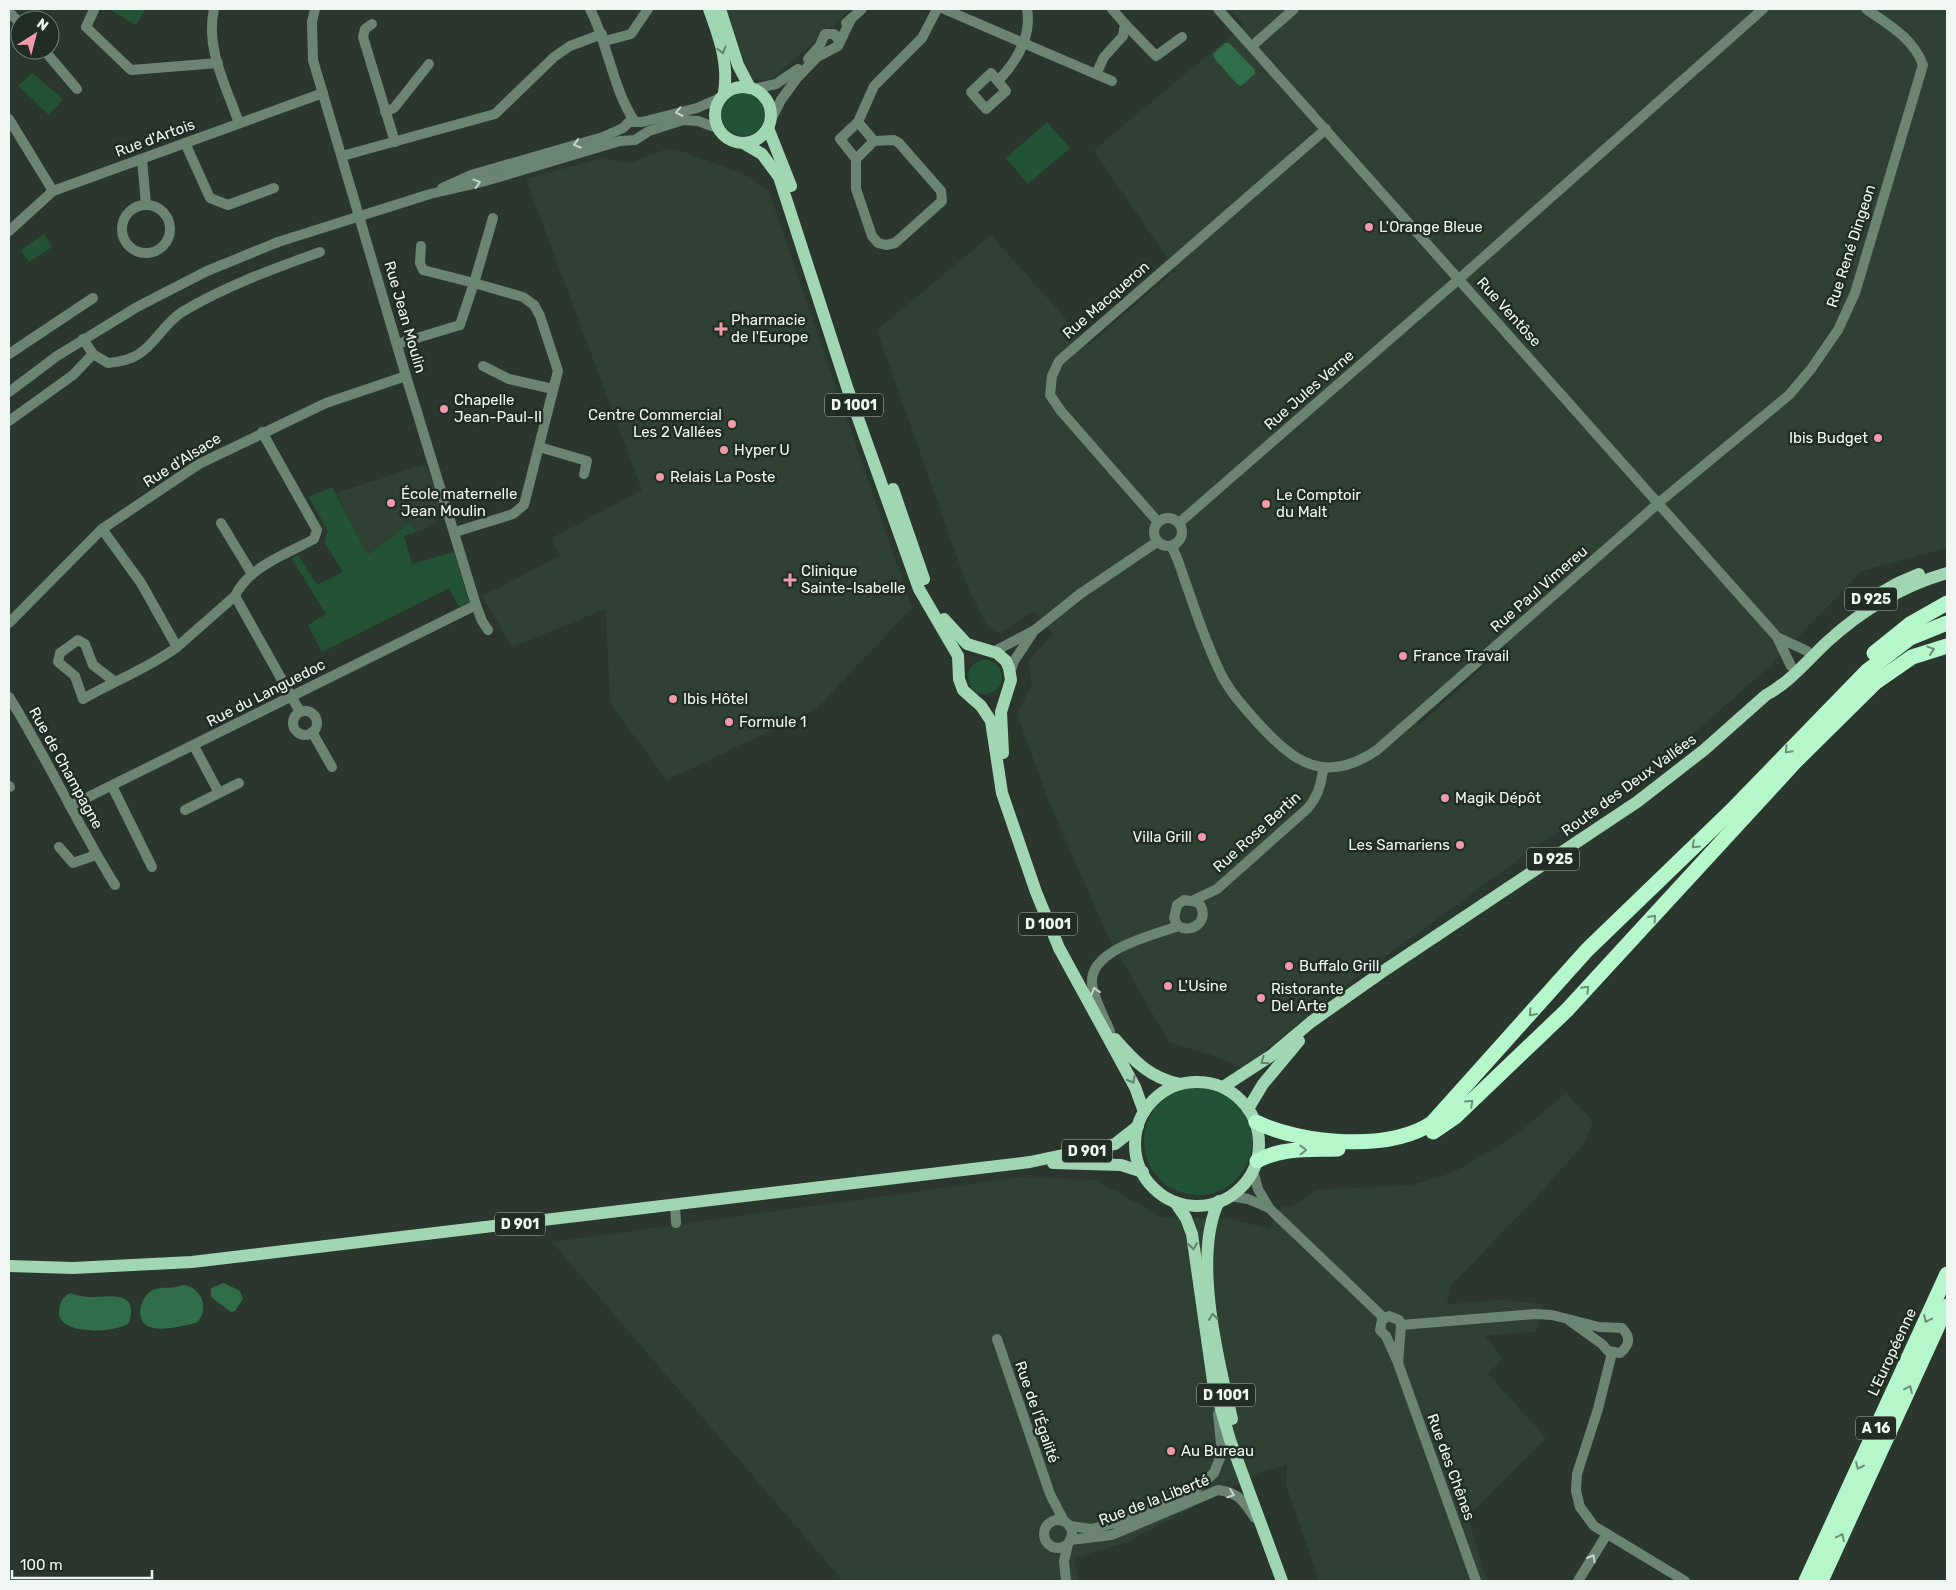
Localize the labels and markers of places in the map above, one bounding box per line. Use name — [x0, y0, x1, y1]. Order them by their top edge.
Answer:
place label: L'Orange Bleue — [1379, 218, 1483, 236]
marker: L'Orange Bleue — [1363, 221, 1375, 233]
place label: Pharmacie de l'Europe — [731, 311, 808, 346]
marker: Pharmacie de l'Europe — [715, 323, 727, 335]
place label: Chapelle Jean-Paul-II — [454, 391, 542, 426]
marker: Chapelle Jean-Paul-II — [438, 403, 450, 415]
place label: Centre Commercial Les 2 Vallées — [588, 406, 722, 441]
marker: Centre Commercial Les 2 Vallées — [726, 418, 738, 430]
place label: Ibis Budget — [1789, 429, 1868, 447]
marker: Ibis Budget — [1872, 432, 1884, 444]
place label: Hyper U — [734, 441, 790, 459]
marker: Hyper U — [718, 444, 730, 456]
place label: Relais La Poste — [670, 468, 775, 486]
marker: Relais La Poste — [654, 471, 666, 483]
place label: École maternelle Jean Moulin — [401, 485, 517, 520]
place label: Le Comptoir du Malt — [1276, 486, 1361, 521]
marker: École maternelle Jean Moulin — [385, 497, 397, 509]
marker: Le Comptoir du Malt — [1260, 498, 1272, 510]
place label: Clinique Sainte-Isabelle — [801, 562, 906, 597]
marker: Clinique Sainte-Isabelle — [783, 573, 797, 587]
place label: France Travail — [1413, 647, 1509, 665]
marker: France Travail — [1397, 650, 1409, 662]
place label: Ibis Hôtel — [683, 690, 748, 708]
marker: Ibis Hôtel — [667, 693, 679, 705]
place label: Formule 1 — [739, 713, 806, 731]
marker: Formule 1 — [723, 716, 735, 728]
place label: Magik Dépôt — [1455, 789, 1541, 807]
marker: Magik Dépôt — [1439, 792, 1451, 804]
place label: Villa Grill — [1133, 828, 1192, 846]
marker: Villa Grill — [1196, 831, 1208, 843]
place label: Les Samariens — [1348, 836, 1450, 854]
marker: Les Samariens — [1454, 839, 1466, 851]
place label: Buffalo Grill — [1299, 957, 1379, 975]
marker: Buffalo Grill — [1283, 960, 1295, 972]
place label: L'Usine — [1178, 977, 1227, 995]
marker: L'Usine — [1162, 980, 1174, 992]
place label: Ristorante Del Arte — [1271, 980, 1344, 1015]
marker: Ristorante Del Arte — [1255, 992, 1267, 1004]
place label: Au Bureau — [1181, 1442, 1254, 1460]
marker: Au Bureau — [1165, 1445, 1177, 1457]

